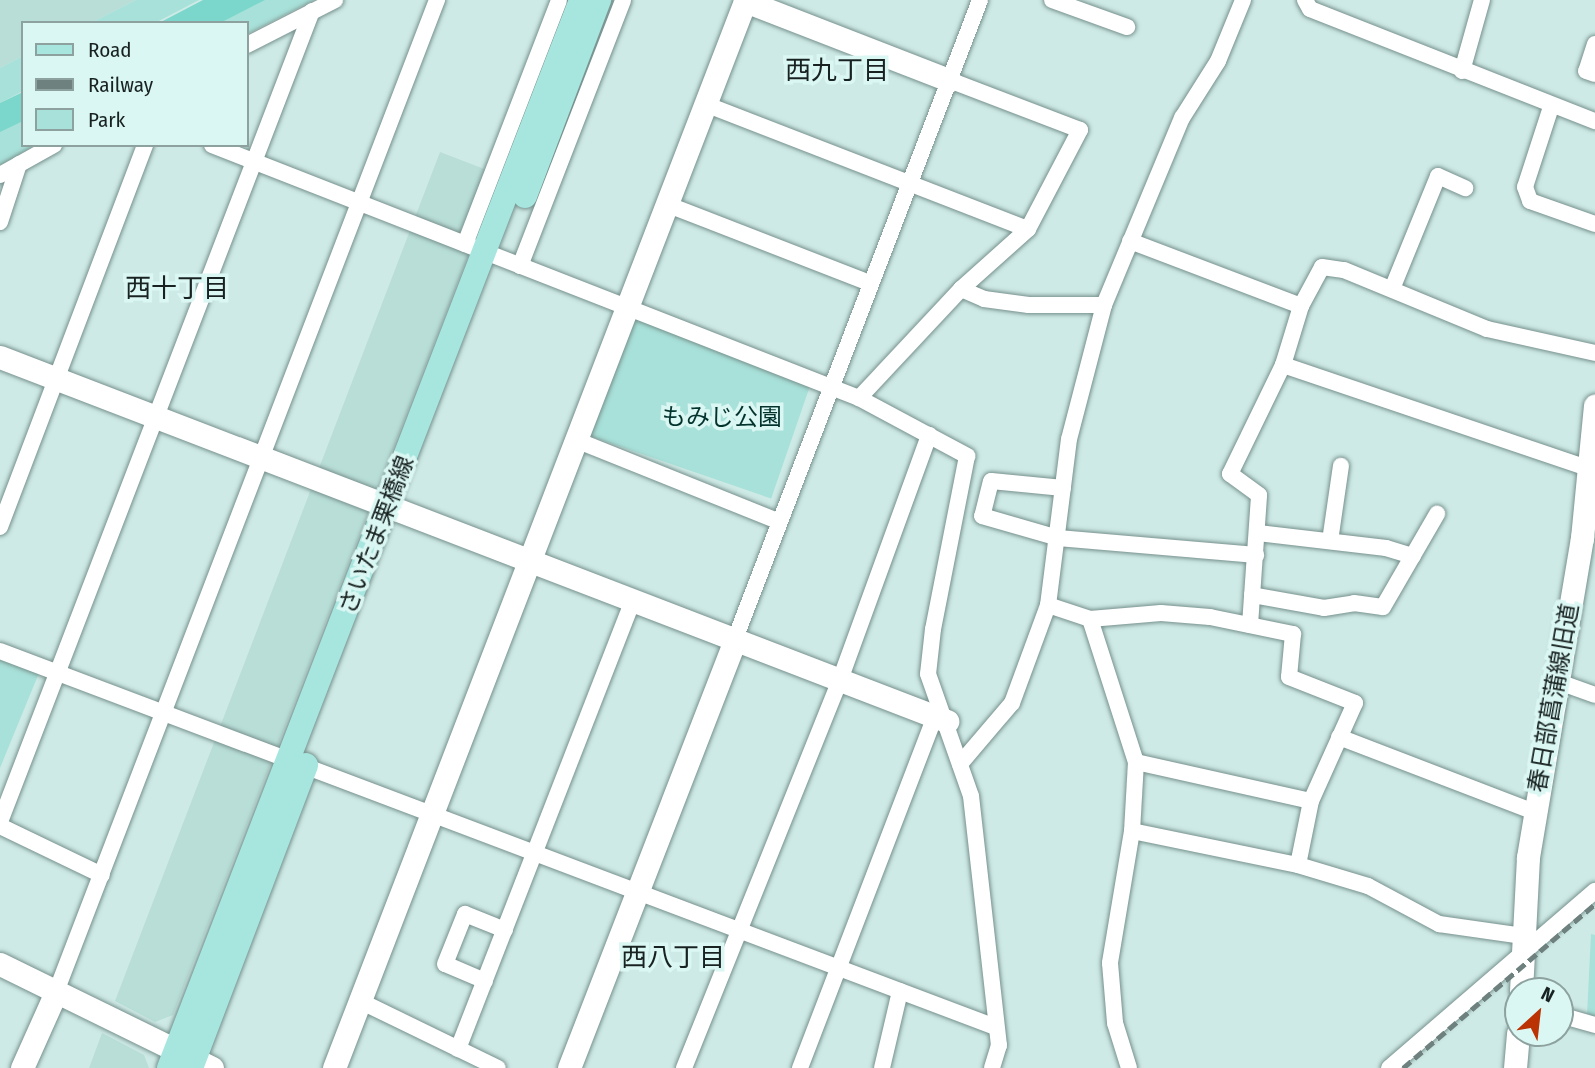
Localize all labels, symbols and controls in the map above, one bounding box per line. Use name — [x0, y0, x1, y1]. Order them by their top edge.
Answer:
legend — [21, 21, 248, 147]
text: Road — [88, 37, 132, 63]
district label: 西九丁目 — [785, 55, 889, 87]
text: Railway — [88, 72, 153, 98]
text: Park — [88, 107, 125, 133]
district label: 西十丁目 — [125, 273, 229, 305]
park label: もみじ公園 — [662, 404, 782, 432]
street label: さいたま栗橋線 — [333, 451, 421, 619]
street label: 春日部菖蒲線旧道 — [1523, 601, 1585, 795]
district label: 西八丁目 — [621, 942, 725, 974]
north arrow — [1504, 977, 1574, 1047]
text: N — [1538, 982, 1558, 1007]

